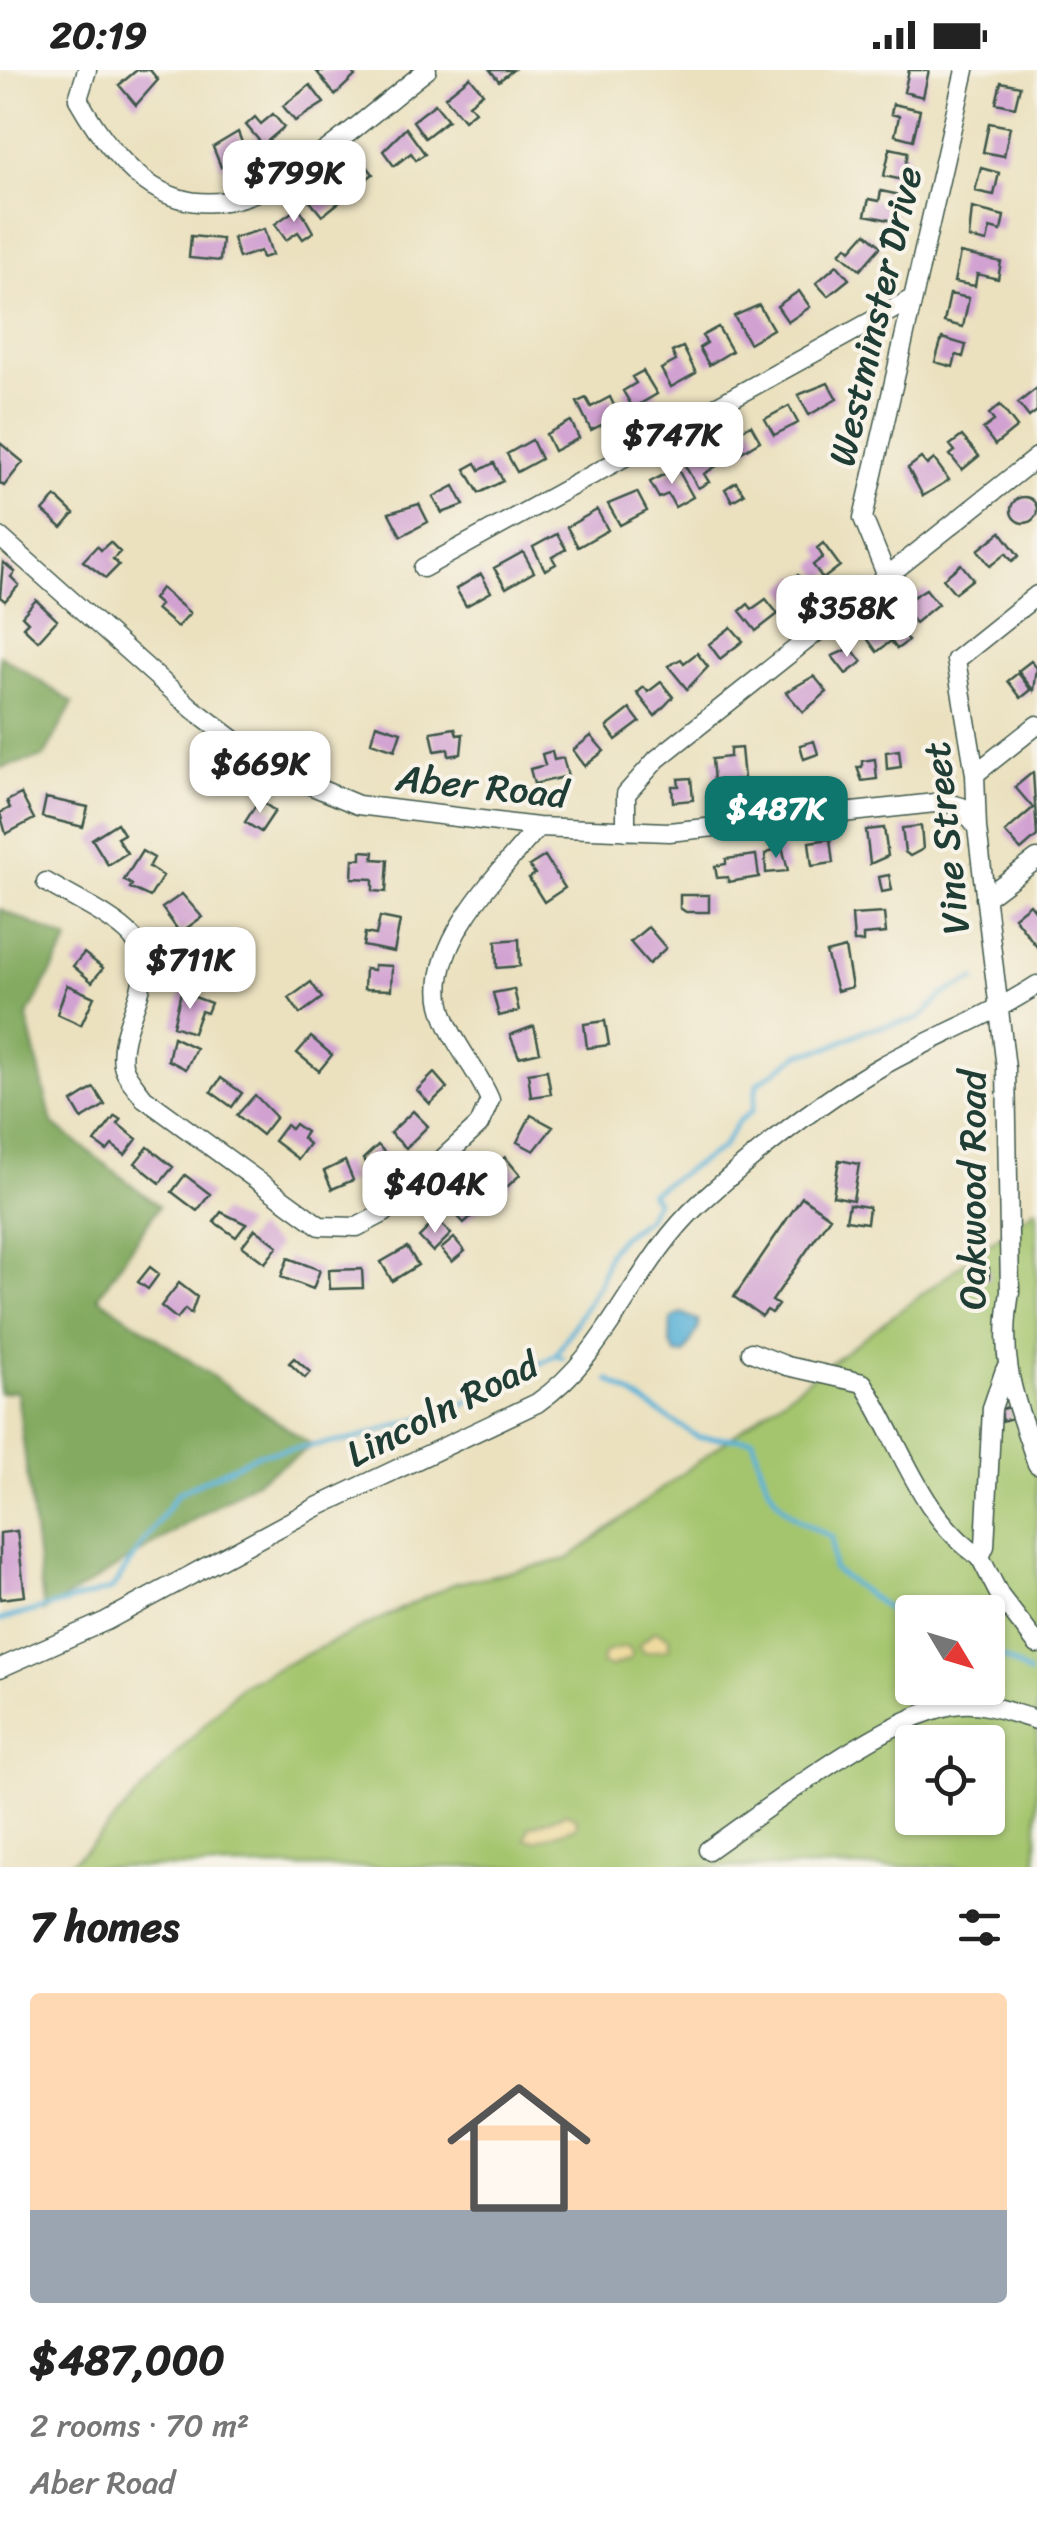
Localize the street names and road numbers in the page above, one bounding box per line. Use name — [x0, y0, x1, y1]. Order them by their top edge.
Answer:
street label: Westminster Drive — [808, 160, 943, 473]
street label: Vine Street — [903, 738, 990, 938]
street label: Aber Road — [392, 744, 574, 829]
street label: Oakwood Road — [939, 1067, 1006, 1310]
street label: Lincoln Road — [334, 1331, 552, 1487]

